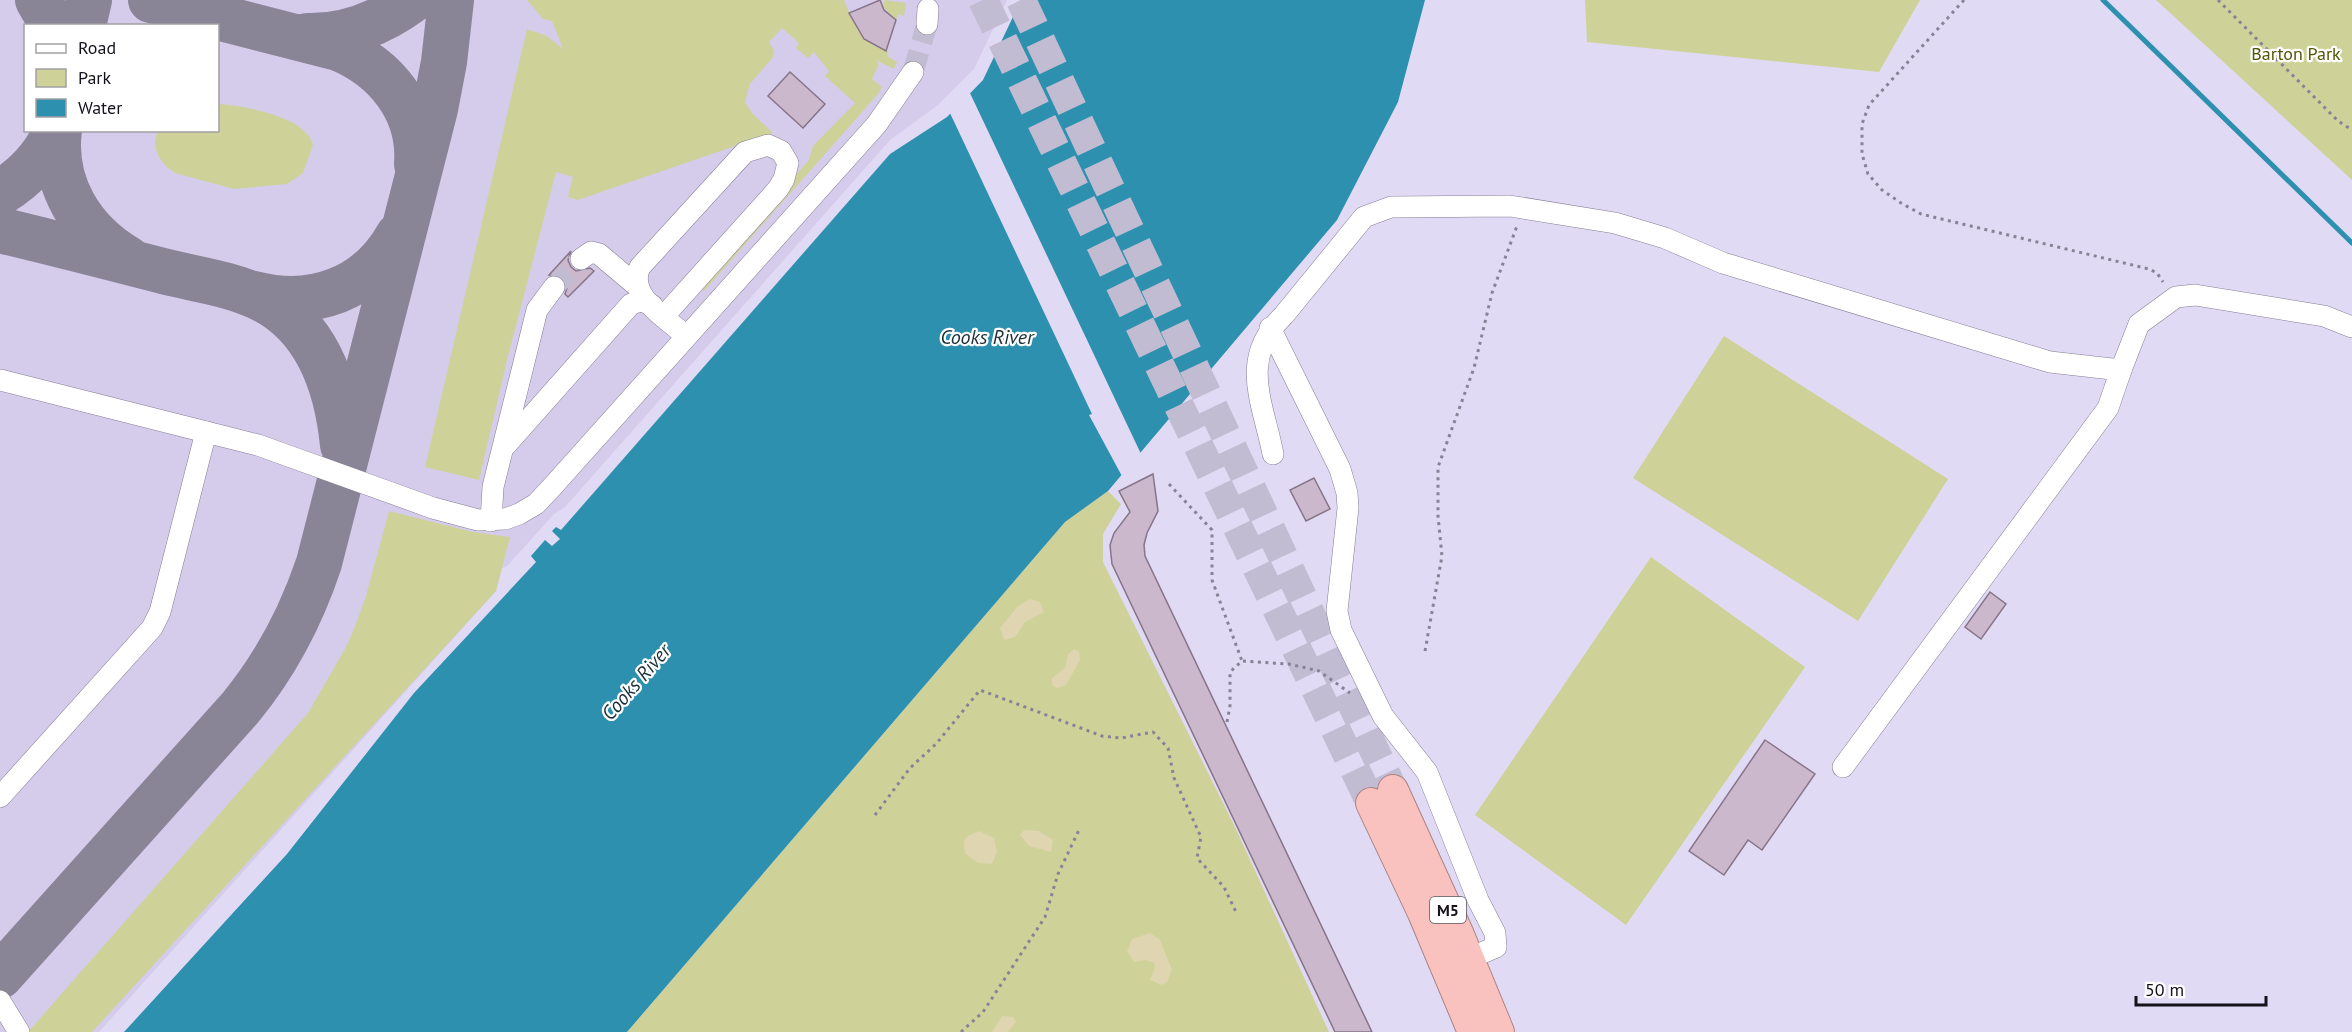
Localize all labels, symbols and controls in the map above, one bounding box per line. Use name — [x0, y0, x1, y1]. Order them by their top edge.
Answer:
legend — [24, 24, 219, 132]
text: Road — [78, 36, 116, 59]
park label: Barton Park — [2251, 42, 2341, 65]
text: Park — [78, 66, 111, 89]
text: Water — [78, 96, 122, 119]
water label: Cooks River — [941, 324, 1035, 350]
water label: Cooks River — [596, 637, 677, 726]
road number: M5 — [1430, 897, 1466, 923]
scale bar — [2136, 969, 2266, 1007]
text: 50 m — [2145, 978, 2184, 1001]

